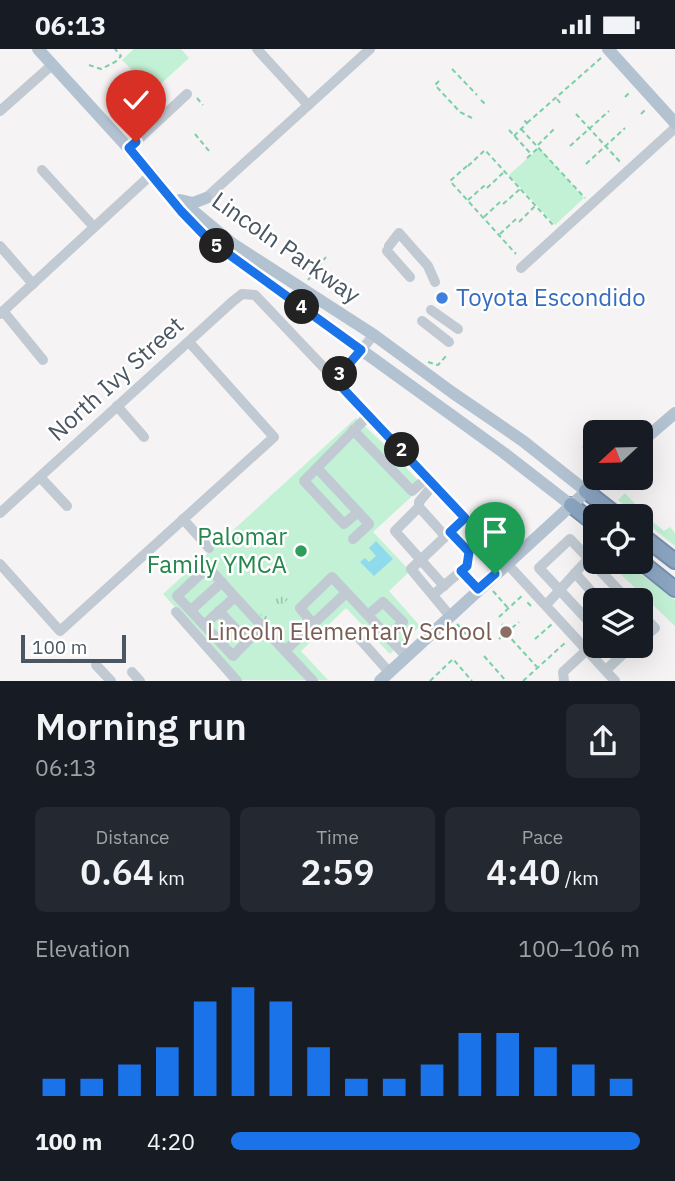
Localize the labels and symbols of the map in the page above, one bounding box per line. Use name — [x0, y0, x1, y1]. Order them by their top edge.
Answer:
pin — [106, 70, 166, 142]
street label: Lincoln Parkway — [206, 184, 367, 310]
pin: 5 — [200, 229, 234, 263]
place label: Toyota Escondido — [456, 281, 646, 313]
pin: 4 — [284, 289, 320, 325]
marker: Toyota Escondido — [434, 290, 450, 306]
street label: North Ivy Street — [41, 309, 190, 448]
pin: 3 — [322, 357, 358, 391]
north arrow — [583, 420, 653, 490]
pin: 2 — [384, 433, 420, 467]
pin — [465, 502, 525, 574]
place label: Palomar Family YMCA — [147, 520, 287, 580]
marker: Palomar Family YMCA — [293, 543, 309, 559]
place label: Lincoln Elementary School — [207, 615, 492, 647]
marker: Lincoln Elementary School — [498, 624, 514, 640]
scale bar — [21, 631, 126, 663]

